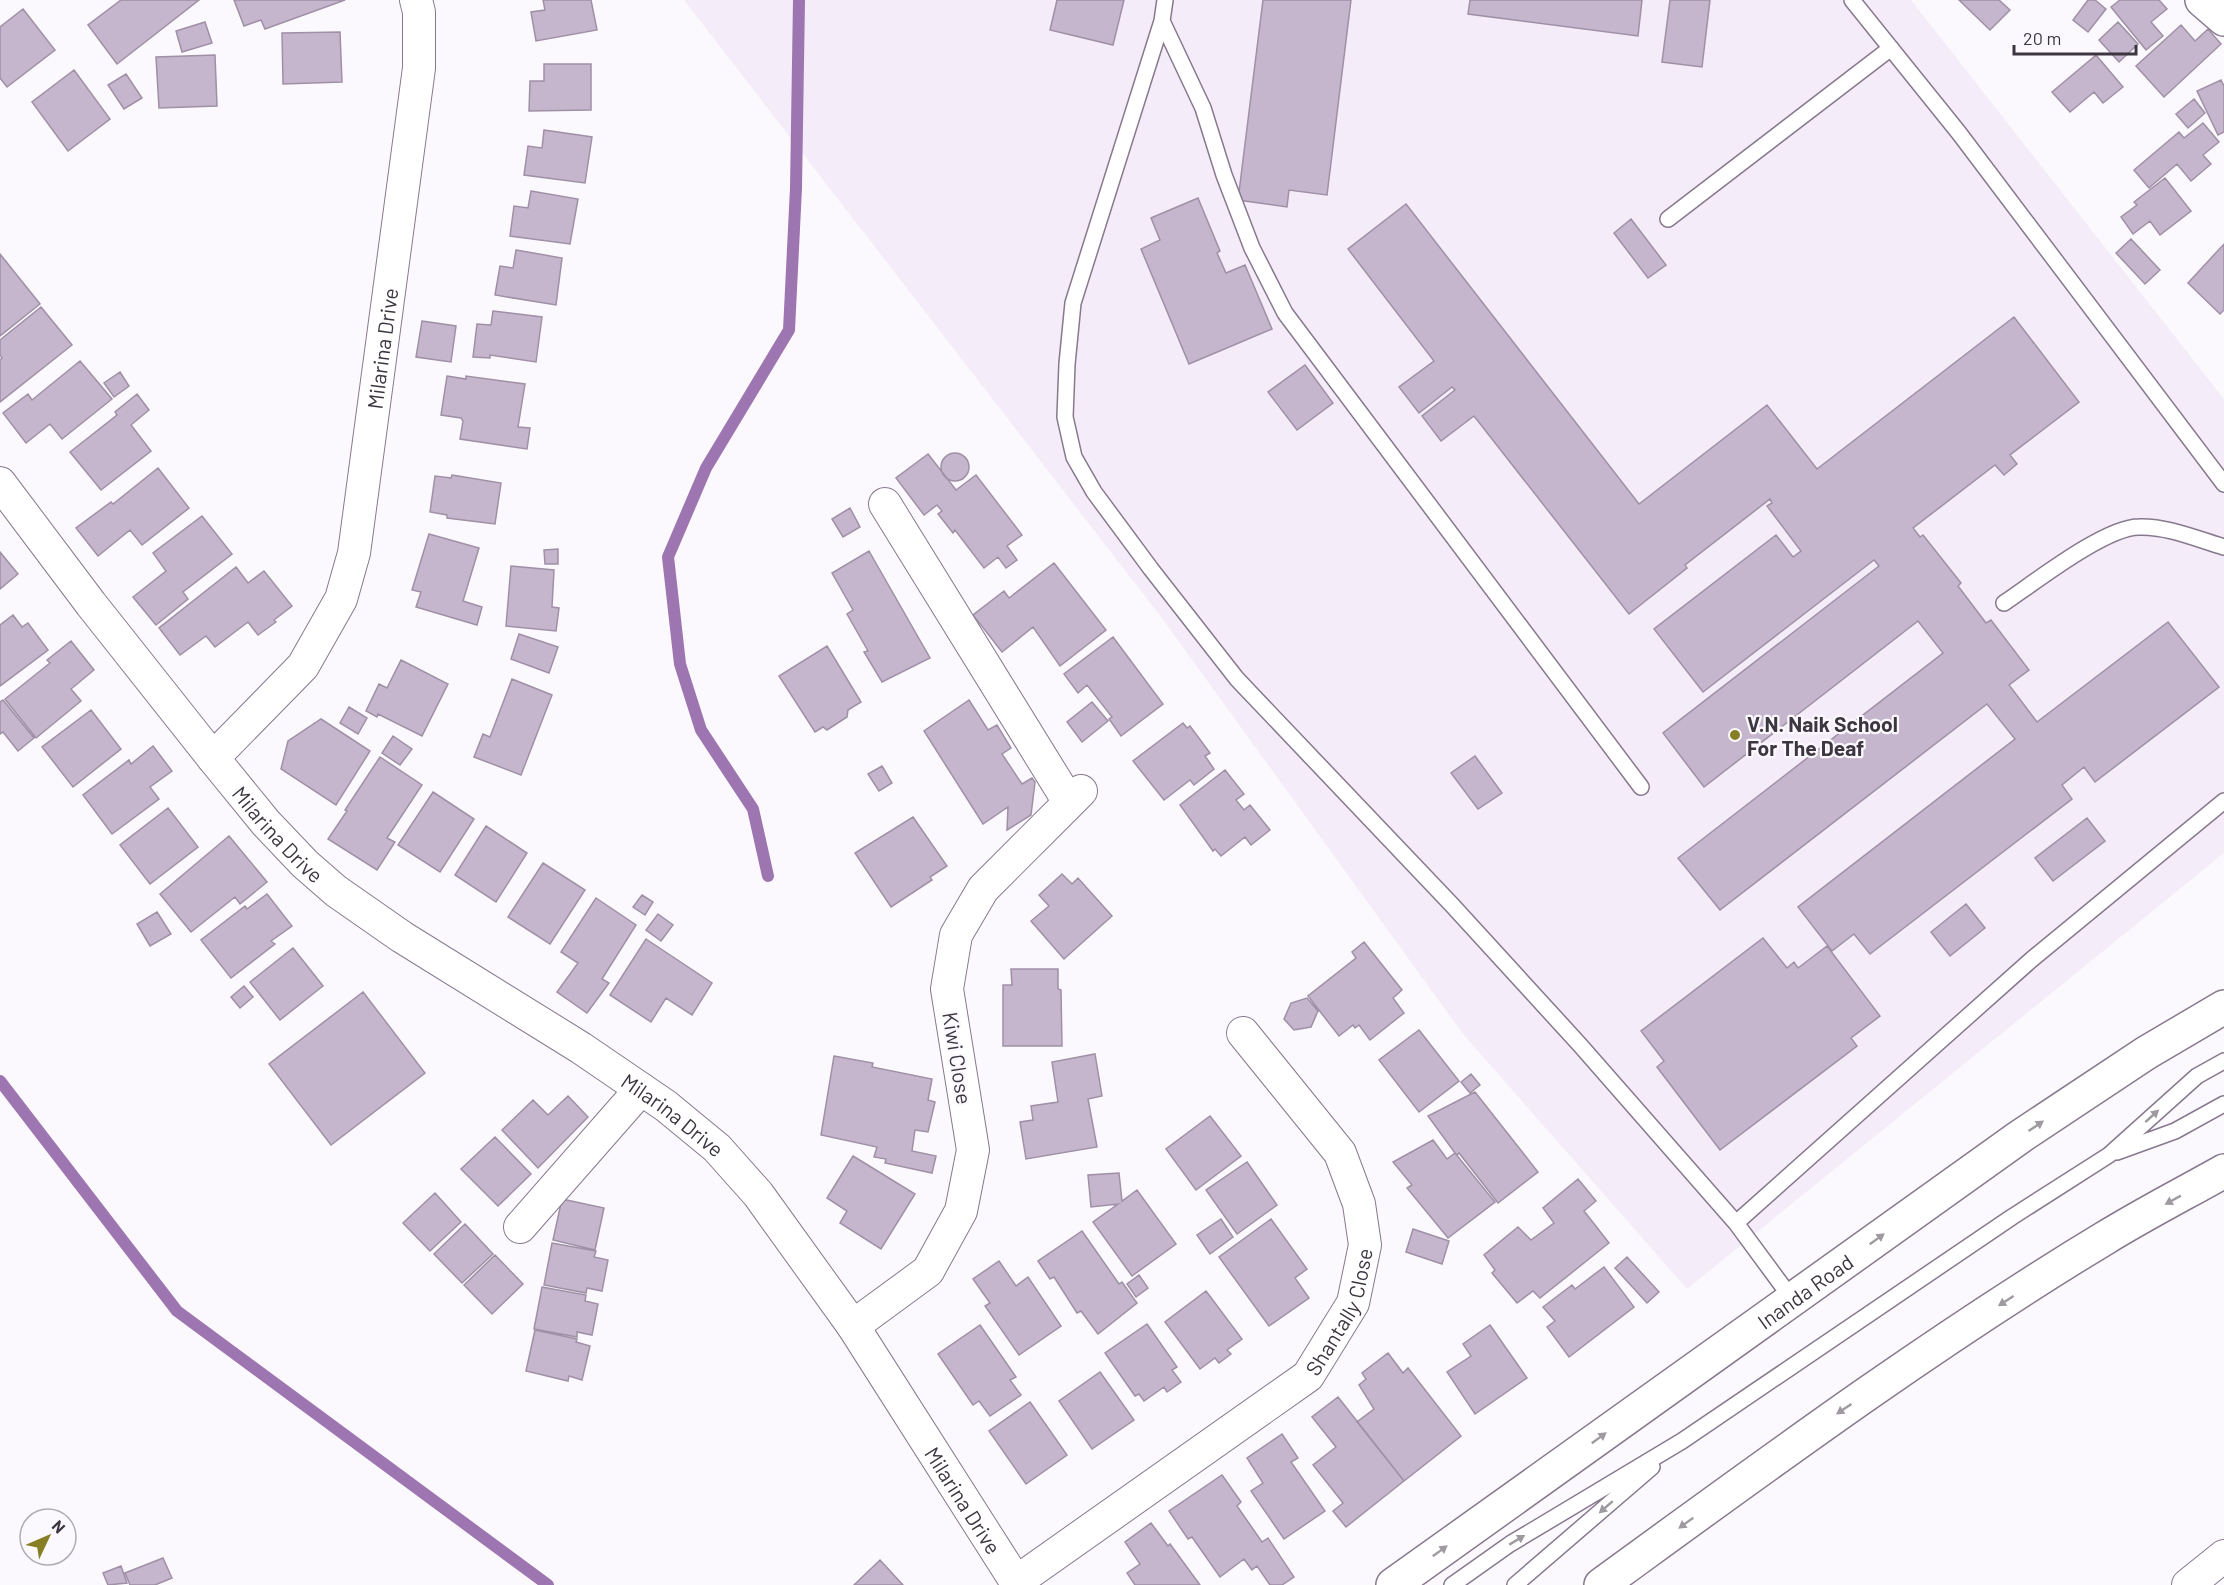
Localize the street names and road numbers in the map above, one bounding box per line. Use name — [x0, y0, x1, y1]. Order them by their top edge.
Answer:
street label: Milarina Drive — [361, 286, 402, 411]
street label: Milarina Drive — [228, 780, 329, 887]
street label: Kiwi Close — [938, 1010, 978, 1106]
street label: Milarina Drive — [617, 1067, 729, 1161]
street label: Shantally Close — [1299, 1246, 1377, 1379]
street label: Inanda Road — [1752, 1248, 1857, 1333]
street label: Milarina Drive — [920, 1442, 1007, 1558]

